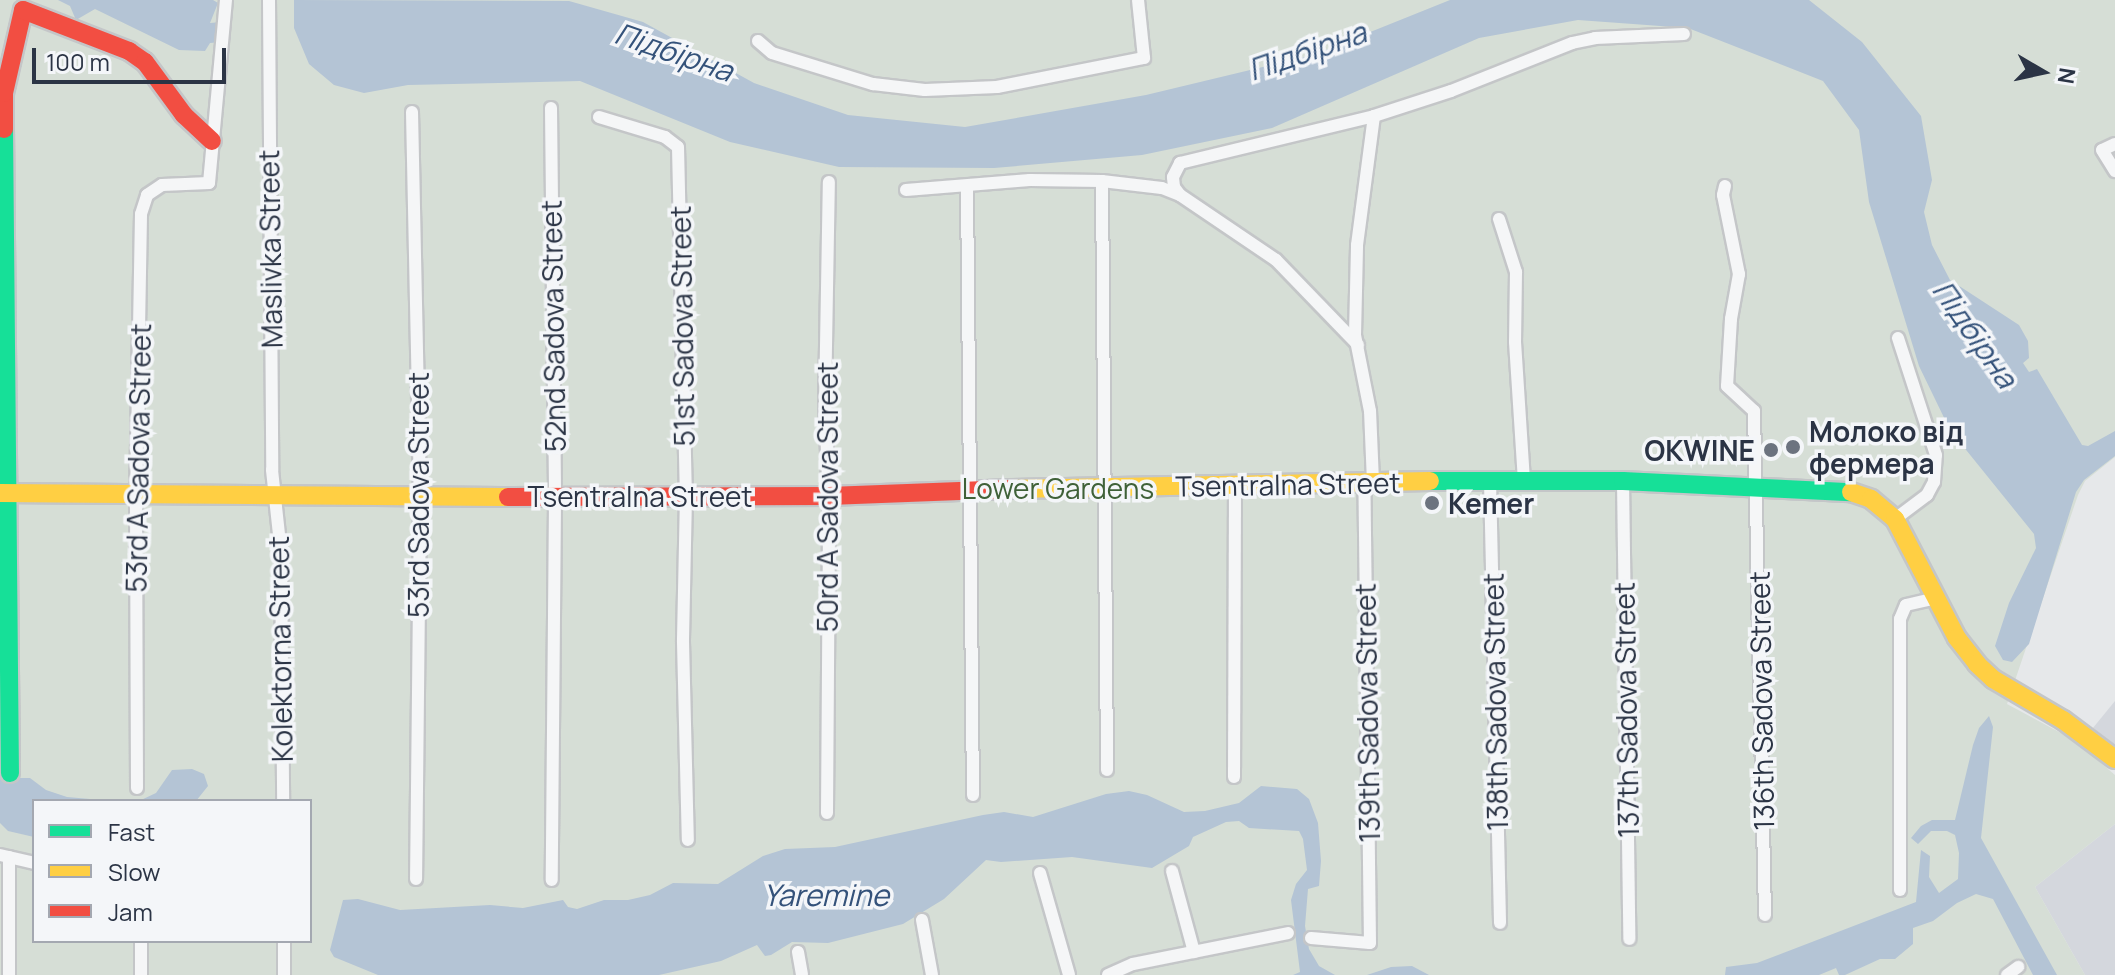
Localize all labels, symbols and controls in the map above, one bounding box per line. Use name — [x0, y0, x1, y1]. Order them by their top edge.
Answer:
water label: Підбірна — [1243, 14, 1371, 88]
water label: Підбірна — [610, 15, 738, 89]
scale bar — [36, 32, 230, 82]
north arrow — [2003, 32, 2083, 112]
text: 100 m — [46, 45, 110, 78]
text: N — [2051, 66, 2083, 86]
street label: Maslivka Street — [251, 150, 289, 348]
street label: 52nd Sadova Street — [534, 200, 572, 452]
street label: 51st Sadova Street — [663, 205, 701, 447]
water label: Підбірна — [1925, 274, 2025, 394]
street label: 53rd A Sadova Street — [119, 323, 157, 593]
street label: 50rd A Sadova Street — [810, 362, 844, 632]
street label: 53rd Sadova Street — [401, 372, 435, 618]
place label: Молоко від фермера — [1809, 414, 1963, 480]
place label: OKWINE — [1644, 433, 1755, 467]
marker: Молоко від фермера — [1784, 438, 1802, 456]
marker: OKWINE — [1762, 441, 1780, 459]
street label: Tsentralna Street — [1175, 465, 1401, 503]
park label: Lower Gardens — [962, 471, 1154, 505]
street label: Tsentralna Street — [527, 479, 753, 513]
place label: Kemer — [1448, 486, 1534, 520]
marker: Kemer — [1423, 494, 1441, 512]
street label: Kolektorna Street — [261, 536, 299, 762]
street label: 136th Sadova Street — [1742, 571, 1780, 831]
street label: 138th Sadova Street — [1476, 573, 1514, 831]
street label: 137th Sadova Street — [1607, 582, 1645, 838]
street label: 139th Sadova Street — [1348, 583, 1386, 843]
legend — [32, 799, 312, 943]
text: Fast — [108, 815, 155, 848]
text: Slow — [108, 855, 161, 888]
water label: Yaremine — [763, 877, 889, 913]
text: Jam — [108, 895, 153, 928]

